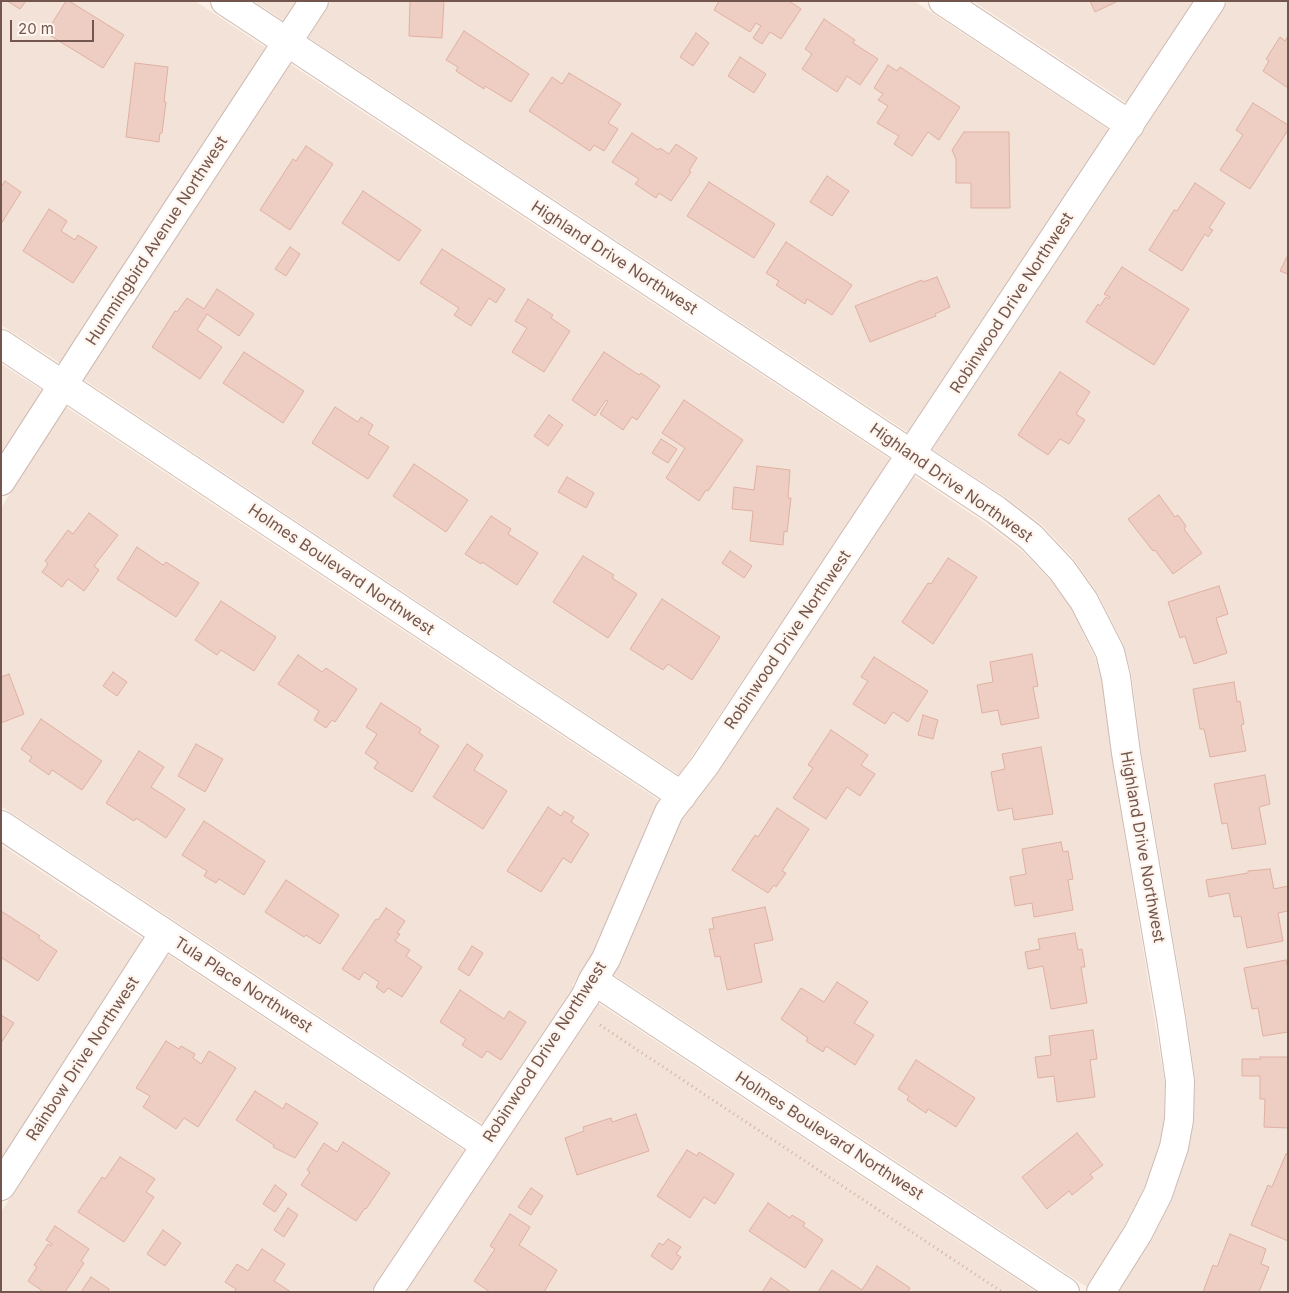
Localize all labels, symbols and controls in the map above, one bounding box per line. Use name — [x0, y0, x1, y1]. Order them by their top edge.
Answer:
scale bar — [12, 10, 96, 42]
text: 20 m — [18, 19, 54, 38]
street label: Hummingbird Avenue Northwest — [82, 133, 232, 349]
street label: Highland Drive Northwest — [527, 197, 701, 319]
street label: Robinwood Drive Northwest — [946, 209, 1078, 397]
street label: Highland Drive Northwest — [866, 419, 1036, 547]
street label: Holmes Boulevard Northwest — [244, 500, 438, 640]
street label: Robinwood Drive Northwest — [721, 547, 855, 733]
street label: Highland Drive Northwest — [1116, 750, 1168, 944]
street label: Tula Place Northwest — [170, 933, 316, 1037]
street label: Robinwood Drive Northwest — [479, 958, 611, 1146]
street label: Rainbow Drive Northwest — [23, 973, 143, 1145]
street label: Holmes Boulevard Northwest — [731, 1068, 927, 1204]

